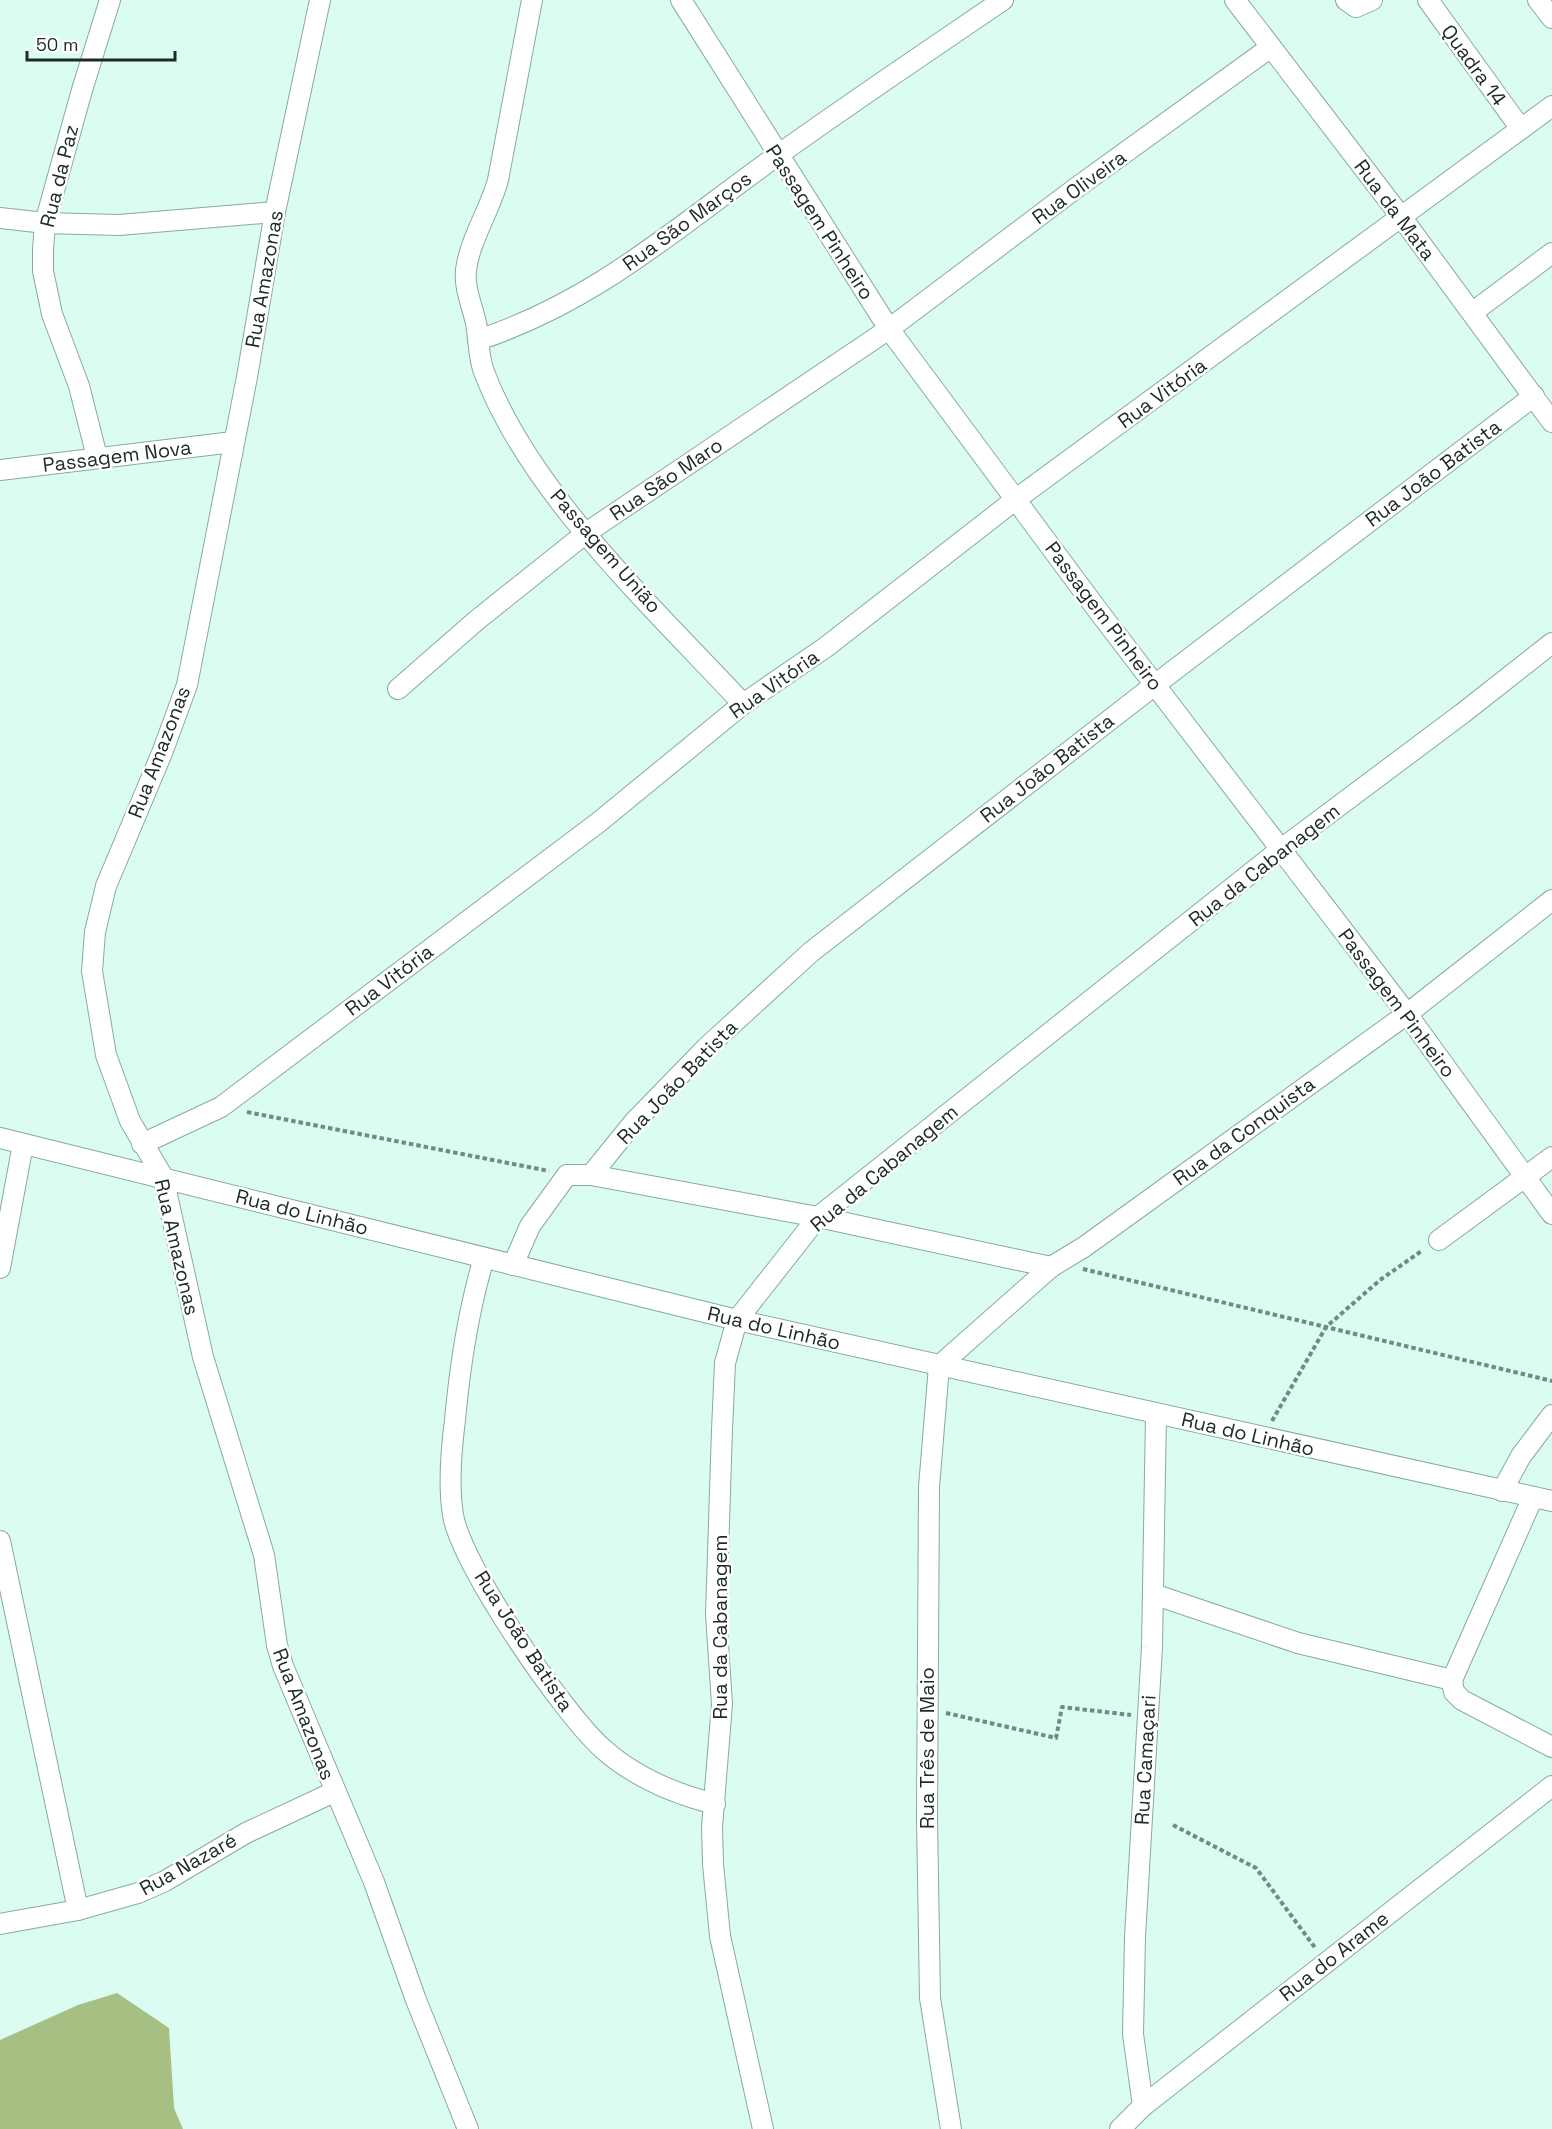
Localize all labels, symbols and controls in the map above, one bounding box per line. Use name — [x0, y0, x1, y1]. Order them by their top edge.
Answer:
street label: Quadra 14 — [1436, 19, 1512, 111]
scale bar — [27, 24, 176, 62]
text: 50 m — [36, 33, 78, 56]
street label: Rua da Paz — [34, 122, 84, 230]
street label: Passagem Pinheiro — [760, 139, 880, 305]
street label: Rua Oliveira — [1027, 144, 1131, 230]
street label: Rua da Mata — [1349, 154, 1441, 266]
street label: Rua São Marços — [617, 165, 757, 277]
street label: Rua Amazonas — [239, 208, 289, 350]
street label: Rua Vitória — [1112, 352, 1212, 434]
street label: Rua João Batista — [1360, 414, 1506, 532]
street label: Rua São Maro — [604, 432, 728, 526]
street label: Passagem Nova — [41, 434, 193, 478]
street label: Passagem União — [545, 483, 667, 619]
street label: Passagem Pinheiro — [1039, 536, 1169, 696]
street label: Rua Vitória — [724, 644, 824, 724]
street label: Rua Amazonas — [122, 682, 196, 822]
street label: Rua João Batista — [975, 708, 1119, 828]
street label: Rua da Cabanagem — [1183, 798, 1345, 932]
street label: Passagem Pinheiro — [1332, 923, 1462, 1083]
street label: Rua Vitória — [340, 938, 438, 1022]
street label: Rua João Batista — [611, 1014, 743, 1150]
street label: Rua da Conquista — [1168, 1071, 1320, 1191]
street label: Rua da Cabanagem — [805, 1099, 963, 1237]
street label: Rua Amazonas — [149, 1176, 205, 1318]
street label: Rua do Linhão — [233, 1183, 371, 1241]
street label: Rua do Linhão — [705, 1300, 843, 1356]
street label: Rua do Linhão — [1179, 1406, 1317, 1462]
street label: Rua da Cabanagem — [707, 1534, 733, 1720]
street label: Rua João Batista — [469, 1566, 579, 1716]
street label: Rua Amazonas — [267, 1644, 341, 1784]
street label: Rua Três de Maio — [914, 1667, 940, 1829]
street label: Rua Camaçari — [1129, 1694, 1161, 1826]
street label: Rua Nazaré — [135, 1827, 241, 1901]
street label: Rua do Arame — [1274, 1905, 1394, 2007]

